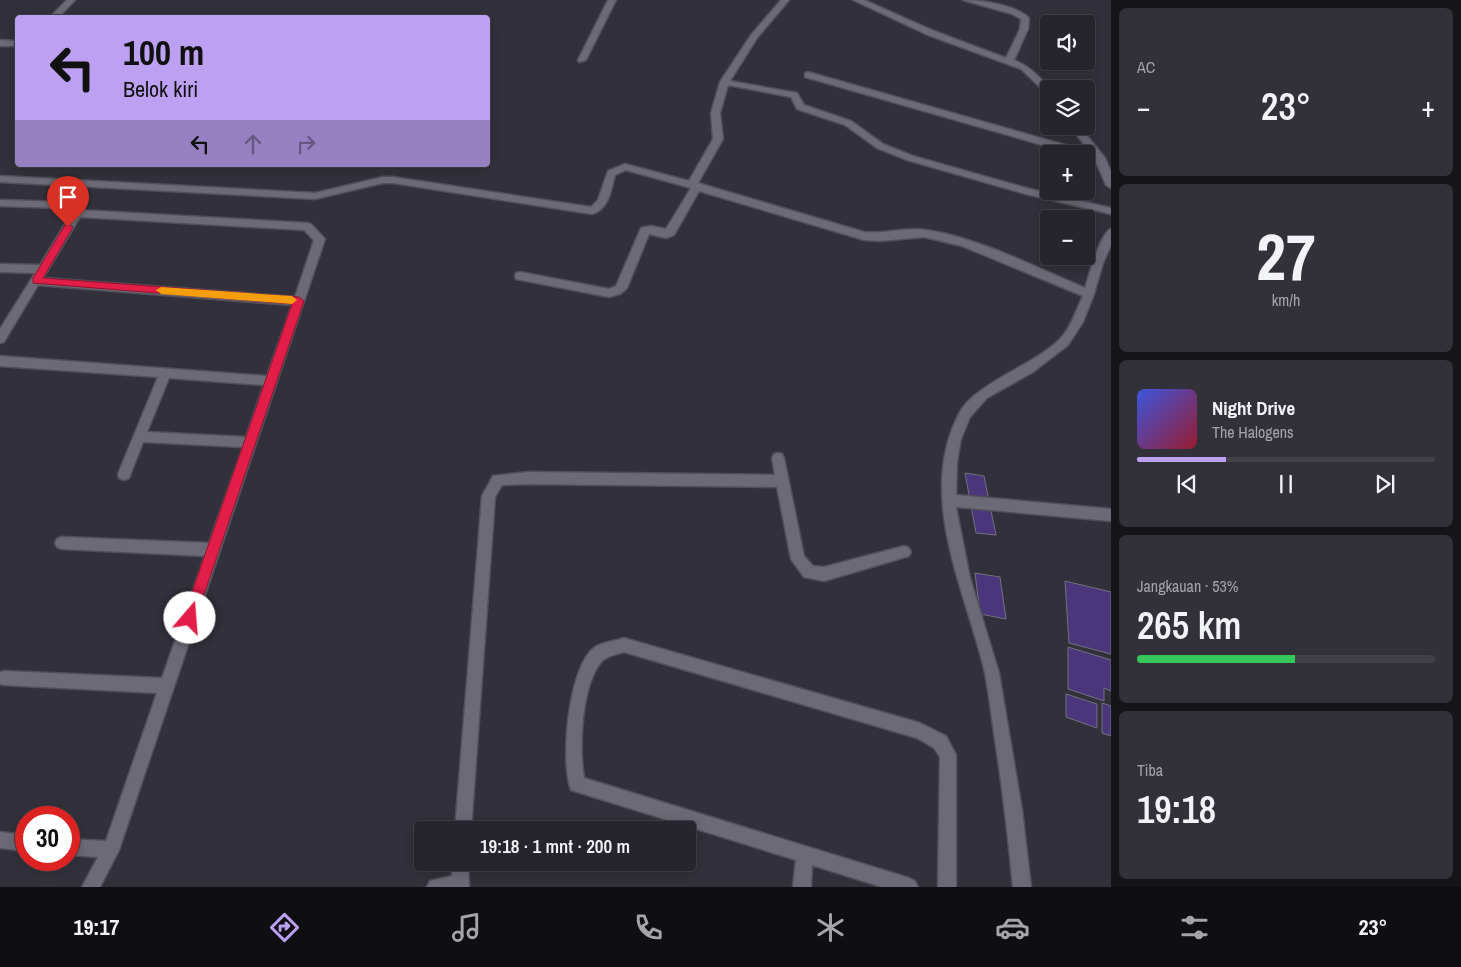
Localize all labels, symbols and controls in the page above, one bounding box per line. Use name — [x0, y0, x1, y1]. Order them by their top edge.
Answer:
map controls — [1040, 15, 1095, 265]
button: sound — [1040, 15, 1095, 70]
text: 100 m — [123, 29, 204, 76]
icon: left — [40, 35, 105, 100]
text: AC — [1137, 56, 1155, 78]
text: Belok kiri — [123, 74, 198, 104]
button: layers — [1040, 80, 1095, 135]
text: 23° — [1261, 81, 1311, 132]
text: − — [1137, 88, 1150, 126]
text: + — [1422, 88, 1435, 126]
icon: left — [186, 130, 214, 158]
icon: ahead — [239, 130, 267, 158]
icon: right — [292, 130, 320, 158]
button: + — [1040, 145, 1095, 200]
pin — [47, 176, 89, 227]
icon: arrive — [54, 183, 82, 211]
button: − — [1040, 210, 1095, 265]
text: 27 — [1256, 213, 1316, 300]
text: km/h — [1272, 289, 1300, 311]
text: Night Drive — [1212, 395, 1295, 421]
text: The Halogens — [1212, 421, 1294, 443]
icon: previous — [1173, 470, 1201, 498]
icon: pause — [1272, 470, 1300, 498]
icon: next — [1371, 470, 1399, 498]
text: Jangkauan · 53% — [1137, 575, 1238, 597]
position arrow — [163, 591, 215, 643]
text: 265 km — [1137, 600, 1241, 651]
text: Tiba — [1137, 759, 1163, 781]
text: 19:18 — [1137, 784, 1216, 835]
speed limit sign: 30 — [15, 806, 80, 871]
text: 19:18 · 1 mnt · 200 m — [480, 833, 630, 859]
icon: directions — [267, 910, 302, 945]
icon: music — [449, 910, 484, 945]
icon: phone — [631, 910, 666, 945]
icon: climate — [813, 910, 848, 945]
icon: car — [995, 910, 1030, 945]
icon: filters — [1177, 910, 1212, 945]
text: 19:17 — [73, 912, 120, 942]
text: 23° — [1359, 912, 1387, 942]

